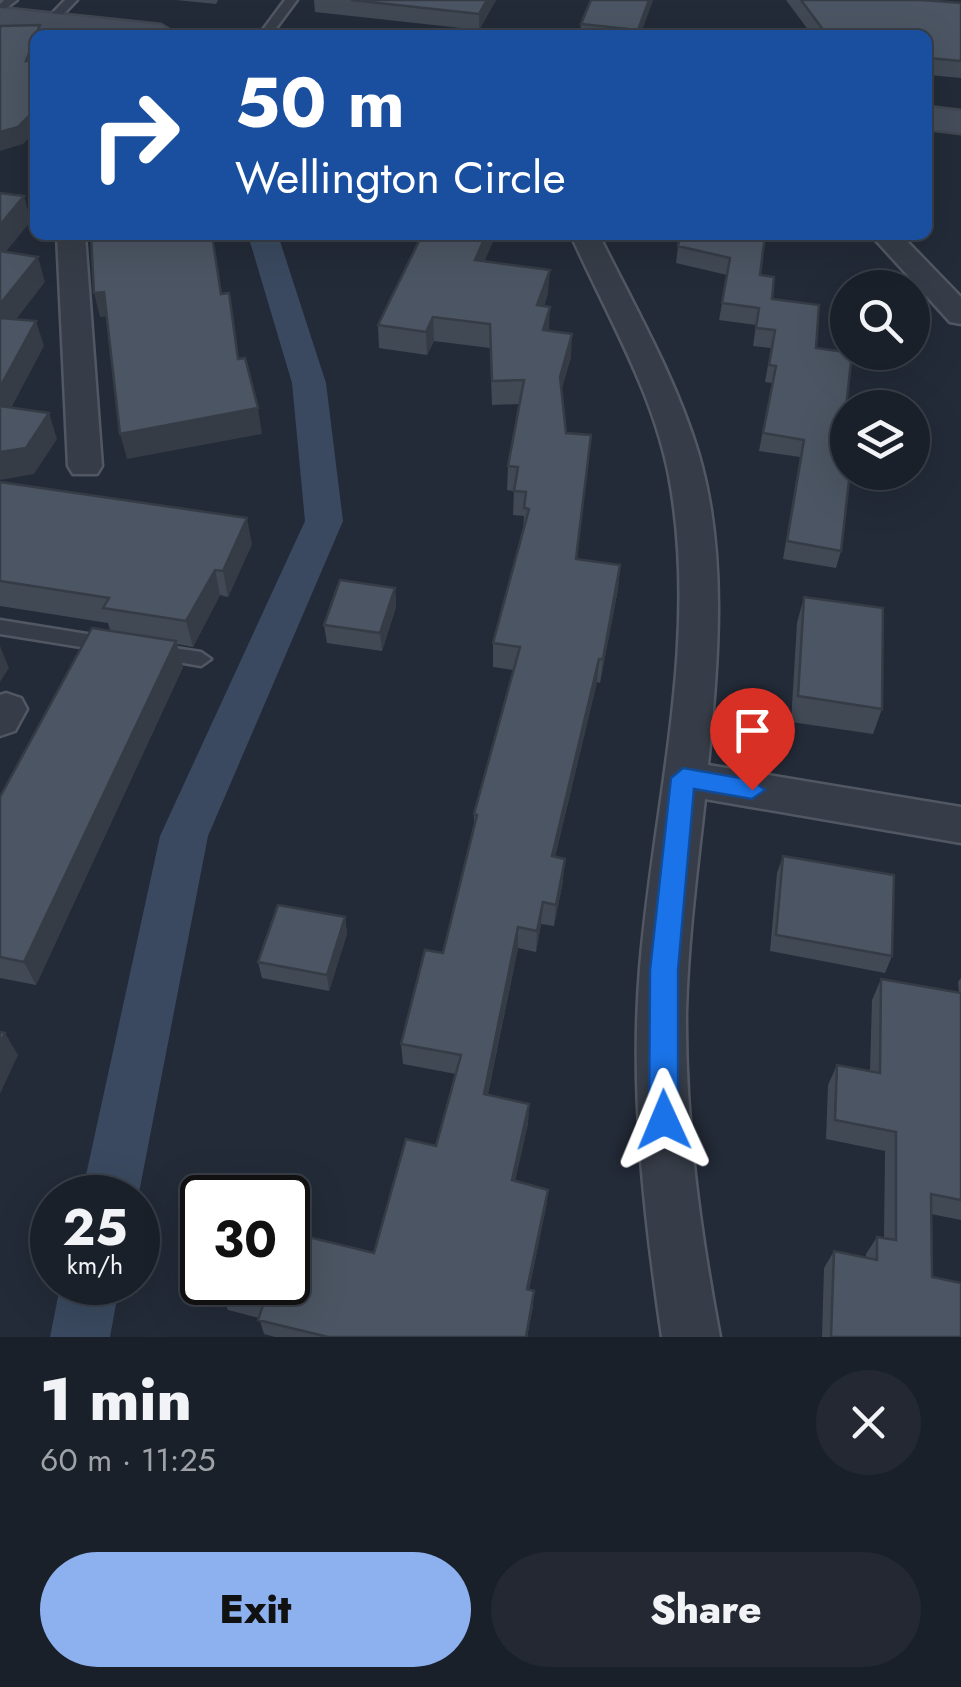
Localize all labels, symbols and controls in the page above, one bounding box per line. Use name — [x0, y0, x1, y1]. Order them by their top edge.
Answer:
text: 50 m — [235, 52, 405, 153]
icon: right — [70, 70, 200, 200]
text: Wellington Circle — [235, 145, 566, 210]
map controls — [830, 270, 930, 490]
button: search — [830, 270, 930, 370]
button: layers — [830, 390, 930, 490]
pin — [710, 688, 795, 791]
icon: arrive — [725, 703, 780, 758]
position arrow — [612, 1068, 716, 1172]
speed limit sign: 30 — [180, 1175, 310, 1305]
text: 25 — [62, 1191, 128, 1264]
text: km/h — [67, 1247, 123, 1283]
text: 1 min — [40, 1356, 192, 1443]
button: close — [816, 1370, 921, 1475]
text: 60 m · 11:25 — [40, 1437, 216, 1483]
button: Exit — [40, 1552, 471, 1667]
button: Share — [491, 1552, 921, 1667]

